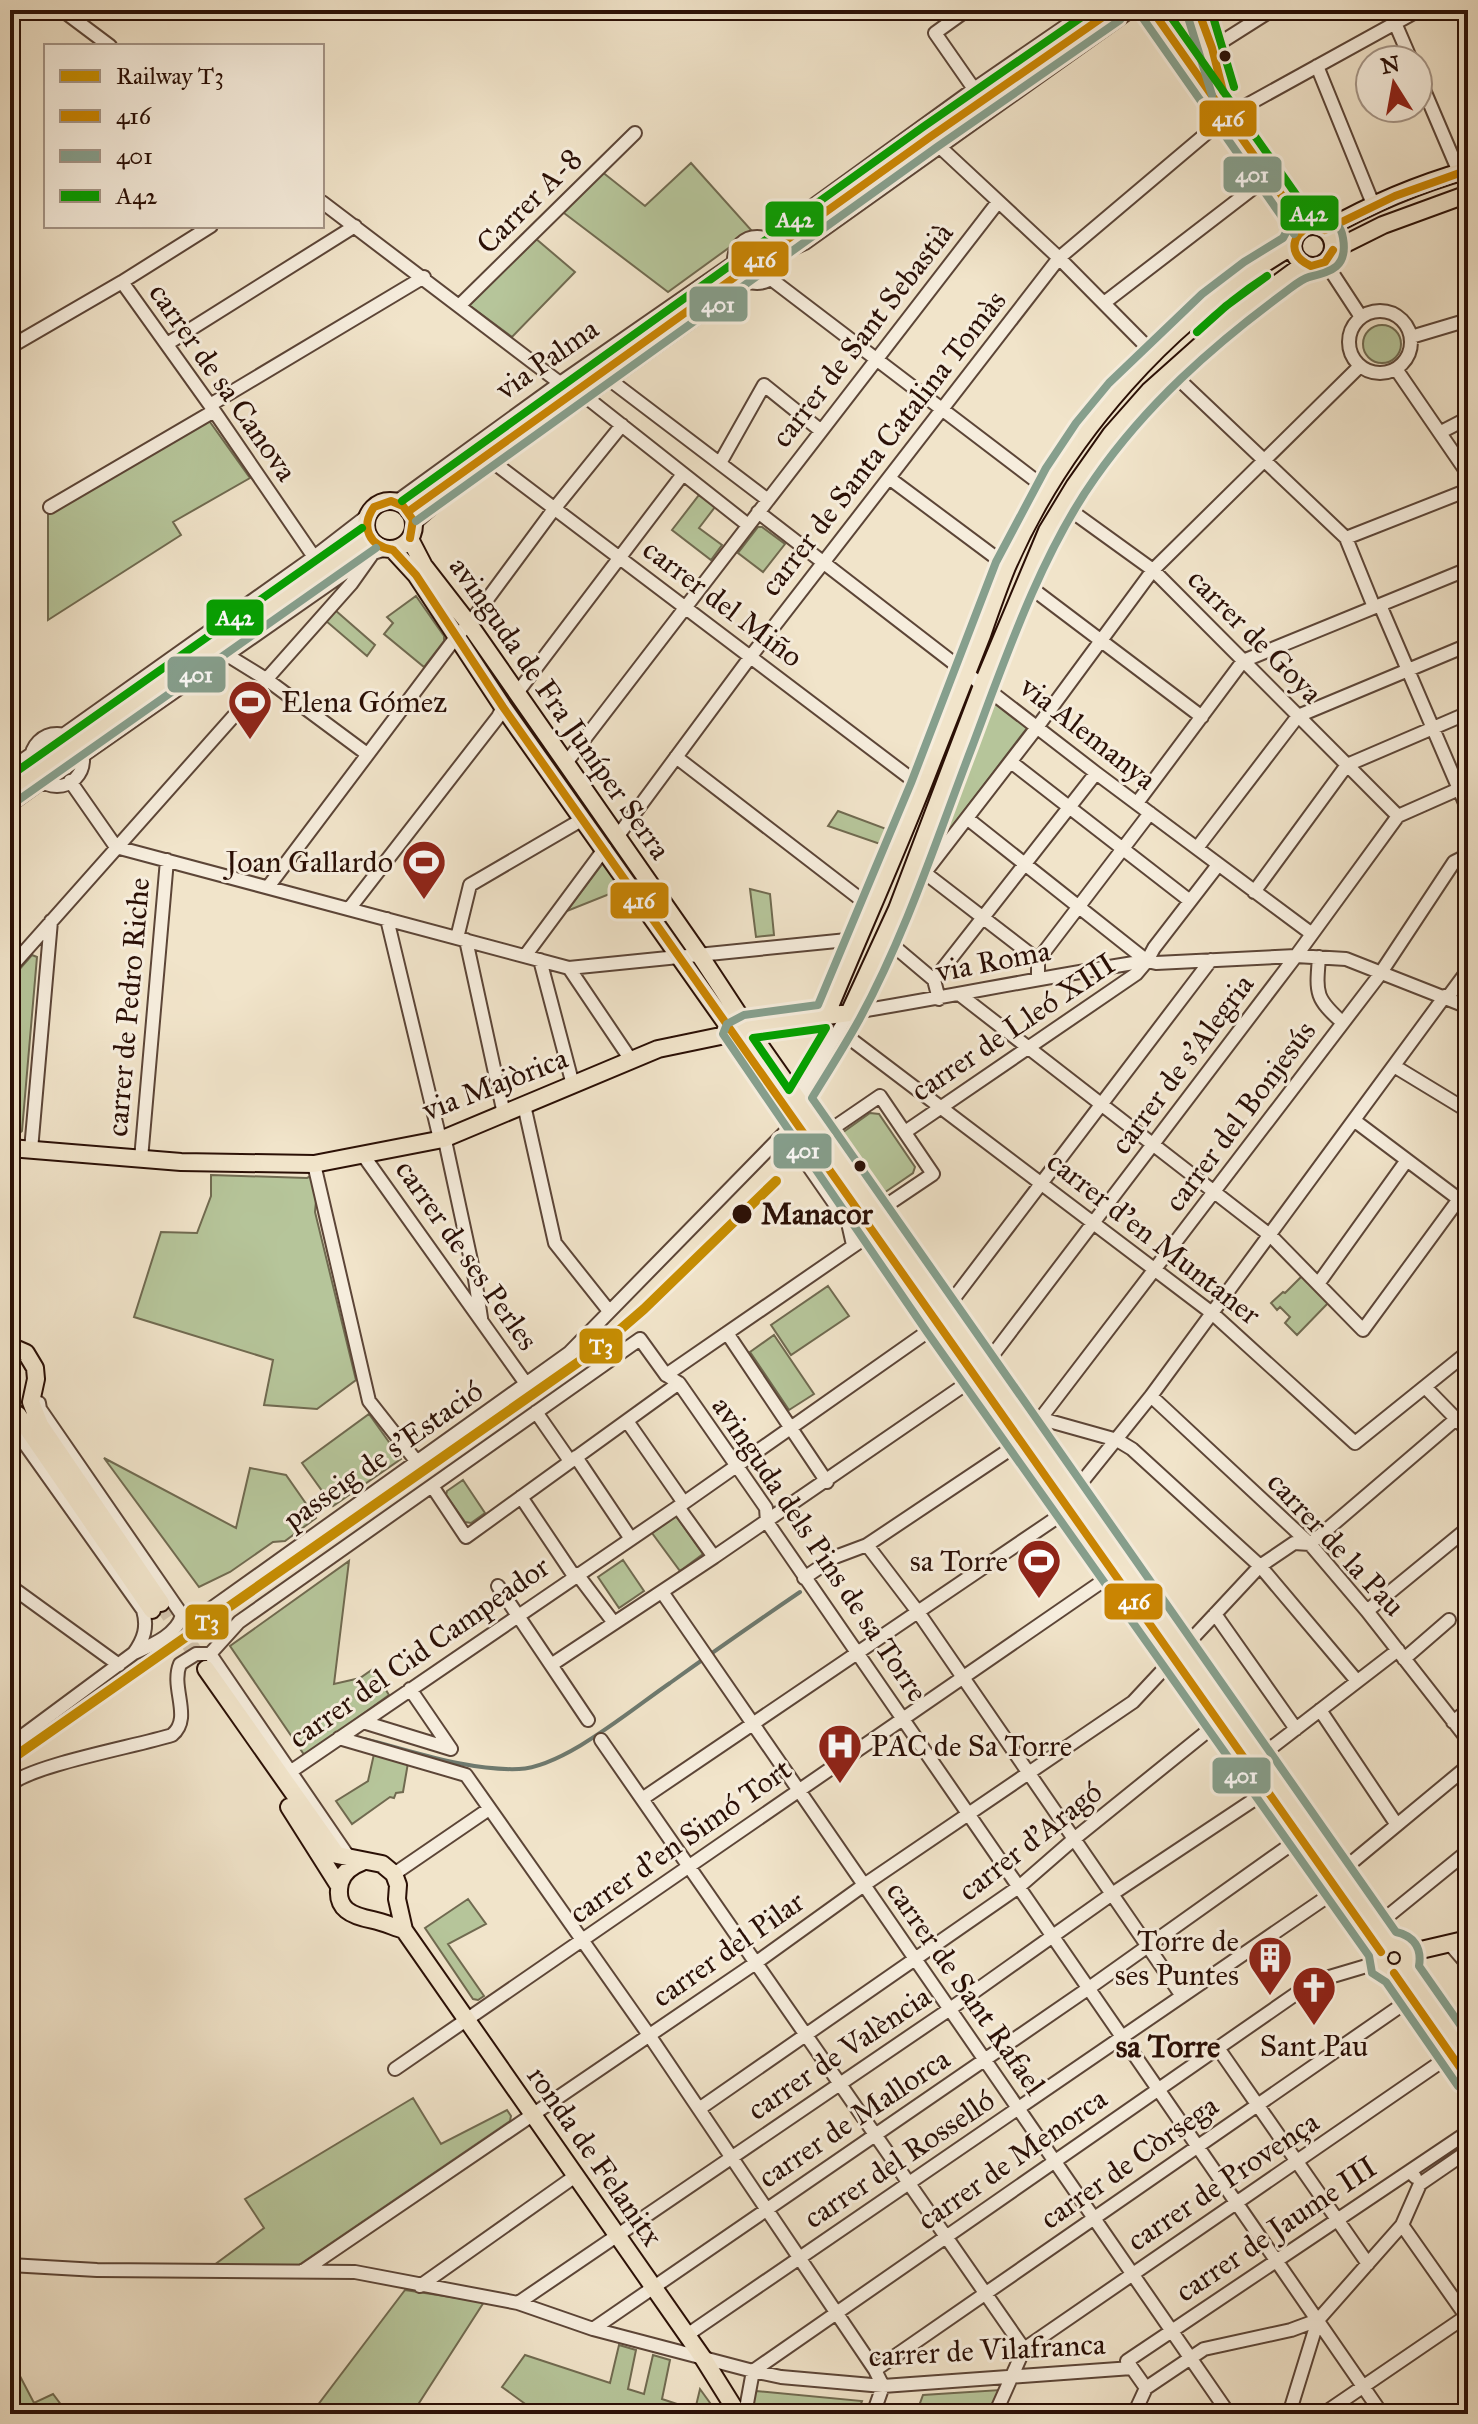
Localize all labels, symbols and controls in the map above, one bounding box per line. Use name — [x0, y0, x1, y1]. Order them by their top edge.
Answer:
legend — [44, 44, 324, 228]
north arrow — [1354, 44, 1434, 124]
unlabelled marker — [1217, 48, 1233, 64]
text: N — [1379, 50, 1402, 80]
text: Railway T3 — [116, 61, 224, 91]
line badge: 416 — [1198, 99, 1258, 138]
text: 416 — [116, 101, 152, 131]
text: 416 — [1212, 105, 1246, 132]
text: 401 — [116, 141, 153, 171]
street label: Carrer A-8 — [469, 141, 589, 261]
line badge: 401 — [1222, 155, 1283, 194]
text: 401 — [1235, 161, 1269, 188]
text: A42 — [115, 181, 158, 211]
line badge: A42 — [1279, 194, 1340, 232]
line badge: A42 — [764, 200, 825, 238]
text: A42 — [1288, 200, 1329, 227]
text: A42 — [774, 206, 815, 233]
street label: carrer de Sant Sebastià — [763, 216, 961, 454]
line badge: 416 — [730, 240, 790, 278]
text: 416 — [744, 246, 778, 273]
street label: carrer de sa Canova — [141, 276, 305, 488]
street label: carrer de Santa Catalina Tomàs — [752, 283, 1014, 603]
line badge: 401 — [688, 285, 749, 323]
text: 401 — [701, 291, 735, 318]
street label: via Palma — [488, 310, 606, 408]
street label: carrer del Miño — [636, 531, 810, 675]
street label: avinguda de Fra Juníper Serra — [442, 550, 679, 867]
street label: carrer de Goya — [1180, 561, 1330, 711]
line badge: A42 — [205, 598, 265, 637]
text: A42 — [214, 604, 255, 631]
line badge: 401 — [166, 655, 227, 694]
text: 401 — [179, 661, 213, 688]
street label: via Alemanya — [1012, 668, 1163, 797]
sports icon: Elena Gómez — [226, 678, 274, 741]
place label: Elena Gómez — [281, 684, 447, 720]
sports icon: Joan Gallardo — [400, 838, 448, 901]
place label: Joan Gallardo — [223, 844, 393, 880]
street label: carrer de Pedro Riche — [99, 876, 157, 1138]
line badge: 416 — [609, 881, 670, 920]
text: 416 — [623, 887, 657, 914]
street label: via Roma — [932, 932, 1054, 990]
street label: carrer de Lleó XIII — [904, 945, 1122, 1109]
street label: carrer de s'Alegria — [1103, 967, 1262, 1161]
street label: carrer del Bonjesús — [1157, 1014, 1323, 1218]
street label: via Majòrica — [416, 1040, 573, 1129]
line badge: 401 — [772, 1132, 833, 1170]
text: 401 — [786, 1137, 820, 1164]
street label: carrer d'en Muntaner — [1040, 1143, 1269, 1333]
street label: carrer de ses Perles — [388, 1153, 546, 1357]
unlabelled marker — [852, 1158, 868, 1174]
place label: Manacor — [761, 1196, 873, 1232]
marker: Manacor — [730, 1202, 754, 1226]
line badge: T3 — [578, 1327, 624, 1365]
text: T3 — [588, 1333, 613, 1360]
street label: passeig de s'Estació — [276, 1373, 490, 1538]
street label: avinguda dels Pins de sa Torre — [704, 1390, 936, 1708]
street label: carrer de la Pau — [1260, 1464, 1412, 1624]
sports icon: sa Torre — [1015, 1537, 1063, 1600]
place label: sa Torre — [910, 1543, 1008, 1579]
street label: carrer del Cid Campeador — [282, 1548, 557, 1756]
line badge: 416 — [1103, 1582, 1164, 1621]
text: 416 — [1118, 1588, 1152, 1615]
line badge: T3 — [184, 1603, 230, 1641]
text: T3 — [194, 1609, 219, 1636]
hospital icon: PAC de Sa Torre — [816, 1722, 864, 1785]
place label: PAC de Sa Torre — [871, 1728, 1072, 1764]
street label: carrer d'en Simó Tort — [562, 1751, 798, 1931]
line badge: 401 — [1211, 1756, 1272, 1795]
text: 401 — [1224, 1762, 1258, 1789]
street label: carrer d'Aragó — [951, 1774, 1109, 1908]
street label: carrer de Sant Rafael — [879, 1874, 1054, 2102]
street label: carrer del Pilar — [645, 1883, 812, 2015]
place label: Torre de ses Puntes — [1115, 1923, 1239, 1993]
building icon: Torre de ses Puntes — [1246, 1934, 1294, 1997]
church icon: Sant Pau — [1290, 1964, 1338, 2027]
street label: carrer de València — [740, 1978, 938, 2128]
district label: sa Torre — [1116, 2027, 1220, 2066]
place label: Sant Pau — [1260, 2028, 1368, 2064]
street label: carrer de Mallorca — [751, 2040, 957, 2195]
street label: ronda de Felanitx — [520, 2059, 670, 2253]
street label: carrer de Menorca — [910, 2080, 1114, 2238]
street label: carrer del Rosselló — [797, 2082, 1001, 2236]
street label: carrer de Còrsega — [1033, 2087, 1225, 2237]
street label: carrer de Provença — [1120, 2104, 1326, 2258]
street label: carrer de Jaume III — [1169, 2148, 1383, 2310]
street label: carrer de Vilafranca — [868, 2326, 1107, 2374]

